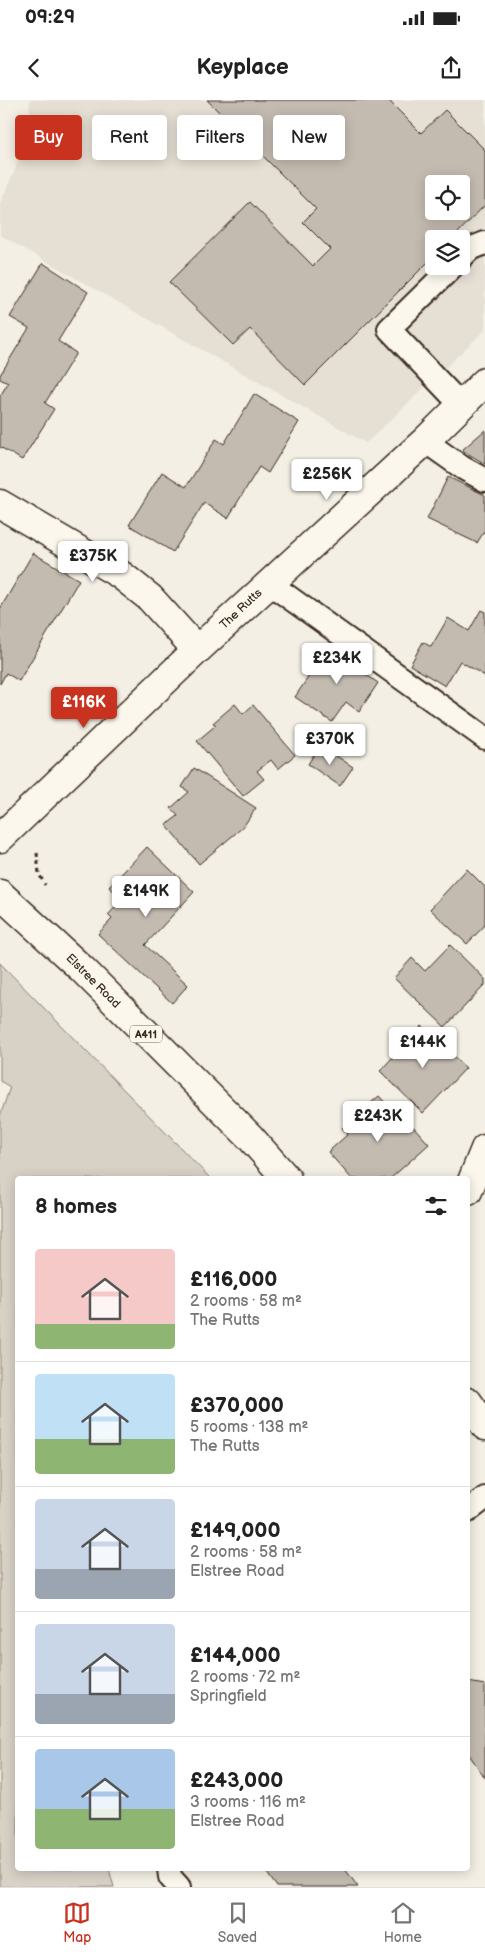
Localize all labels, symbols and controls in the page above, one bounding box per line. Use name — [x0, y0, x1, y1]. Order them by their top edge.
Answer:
text: 09:29 — [25, 6, 75, 29]
icon: back — [20, 54, 48, 82]
text: Keyplace — [196, 54, 289, 81]
icon: share — [437, 54, 465, 82]
chip: Buy — [15, 115, 82, 160]
chip: Rent — [92, 115, 167, 160]
chip: Filters — [177, 115, 263, 160]
chip: New — [273, 115, 345, 160]
map controls — [425, 175, 470, 275]
button: locate — [425, 175, 470, 220]
button: layers — [425, 230, 470, 275]
pin: £256K — [292, 458, 362, 501]
text: £256K — [302, 465, 352, 484]
pin: £375K — [58, 540, 128, 583]
text: £375K — [69, 547, 117, 566]
street label: The Rutts — [217, 586, 265, 632]
pin: £234K — [302, 642, 372, 685]
text: £234K — [313, 649, 361, 668]
pin: £116K — [49, 686, 119, 729]
text: £116K — [62, 693, 106, 712]
pin: £370K — [295, 724, 365, 766]
text: £370K — [306, 730, 354, 749]
pin: £149K — [111, 876, 181, 918]
text: £149K — [123, 882, 169, 901]
street label: Elstree Road — [63, 951, 123, 1011]
road number: A411 — [130, 1026, 162, 1042]
pin: £144K — [388, 1026, 458, 1069]
text: £144K — [400, 1033, 446, 1052]
pin: £243K — [343, 1100, 413, 1143]
text: £243K — [354, 1107, 402, 1126]
icon: filters — [422, 1192, 450, 1220]
text: 8 homes — [35, 1194, 117, 1219]
text: £116,000 — [190, 1267, 277, 1292]
icon: home — [75, 1269, 135, 1329]
text: 2 rooms · 58 m² — [190, 1292, 302, 1311]
text: The Rutts — [190, 1311, 260, 1330]
text: £370,000 — [190, 1393, 284, 1418]
icon: home — [75, 1394, 135, 1454]
text: 5 rooms · 138 m² — [190, 1418, 309, 1437]
text: The Rutts — [190, 1437, 260, 1456]
text: £149,000 — [190, 1518, 281, 1543]
icon: home — [75, 1519, 135, 1579]
text: 2 rooms · 58 m² — [190, 1543, 302, 1562]
text: Elstree Road — [190, 1562, 284, 1581]
text: £144,000 — [190, 1643, 281, 1668]
icon: home — [75, 1644, 135, 1704]
text: 2 rooms · 72 m² — [190, 1668, 300, 1687]
text: Springfield — [190, 1687, 267, 1706]
text: £243,000 — [190, 1768, 283, 1793]
icon: home — [75, 1769, 135, 1829]
text: 3 rooms · 116 m² — [190, 1793, 306, 1812]
text: Elstree Road — [190, 1812, 284, 1831]
tab: Map — [63, 1899, 91, 1946]
tab: Saved — [218, 1899, 257, 1946]
tab: Home — [384, 1899, 422, 1946]

